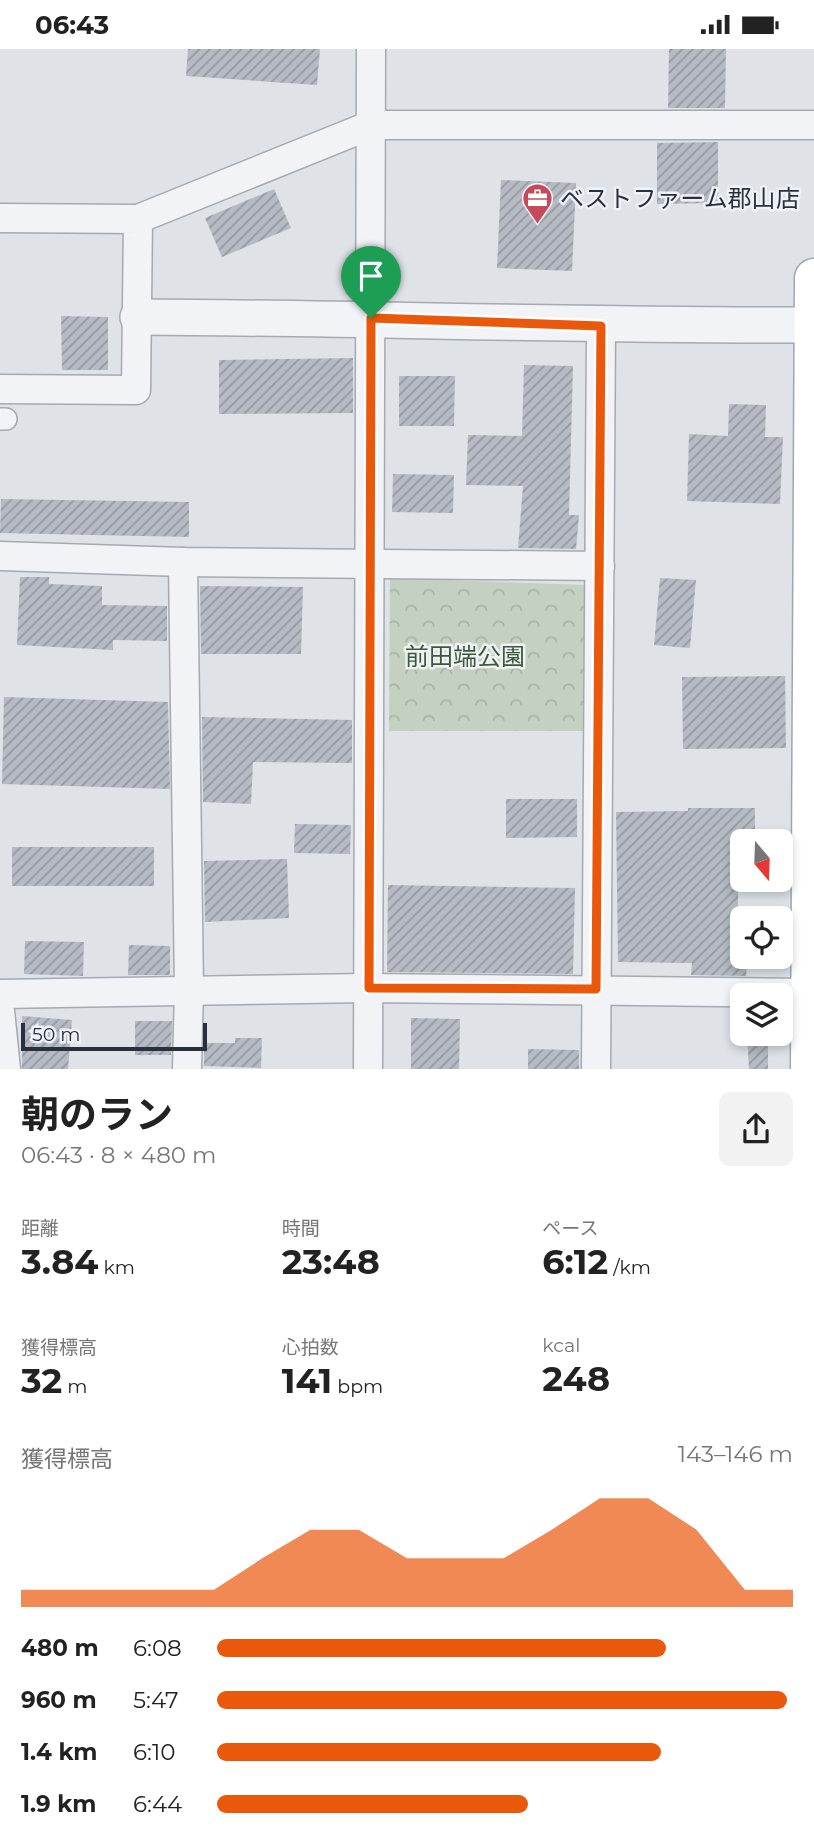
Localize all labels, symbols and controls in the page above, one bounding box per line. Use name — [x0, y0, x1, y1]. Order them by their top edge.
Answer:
text: 06:43 — [35, 9, 109, 41]
office icon: ベストファーム郡山店 — [520, 181, 554, 225]
place label: ベストファーム郡山店 — [560, 184, 800, 213]
pin — [341, 246, 401, 318]
icon: arrive — [352, 257, 390, 295]
park label: 前田端公園 — [405, 642, 525, 671]
north arrow — [730, 829, 793, 893]
map controls — [730, 829, 793, 1046]
button: locate — [730, 906, 793, 969]
button: layers — [730, 983, 793, 1046]
scale bar — [21, 1020, 206, 1052]
text: 50 m — [32, 1023, 80, 1046]
text: 朝のラン — [21, 1091, 173, 1138]
button: share — [719, 1092, 793, 1166]
text: 06:43 · 8 × 480 m — [21, 1141, 217, 1169]
text: 距離 — [21, 1217, 59, 1240]
text: 時間 — [282, 1217, 320, 1240]
text: ペース — [542, 1217, 598, 1240]
text: 3.84 — [21, 1240, 98, 1283]
text: 23:48 — [282, 1240, 380, 1283]
text: 6:12 — [542, 1240, 608, 1283]
text: km — [98, 1256, 135, 1279]
text: /km — [608, 1256, 651, 1279]
text: kcal — [542, 1334, 580, 1357]
text: 獲得標高 — [21, 1336, 97, 1359]
text: 心拍数 — [282, 1336, 339, 1359]
text: 248 — [542, 1357, 610, 1400]
text: 32 — [21, 1359, 62, 1402]
text: 141 — [282, 1359, 332, 1402]
text: m — [62, 1375, 87, 1398]
text: bpm — [332, 1375, 383, 1398]
text: 143–146 m — [678, 1440, 793, 1468]
text: 獲得標高 — [21, 1445, 113, 1473]
text: 480 m — [21, 1634, 99, 1662]
text: 6:08 — [133, 1634, 182, 1662]
text: 960 m — [21, 1686, 97, 1714]
text: 5:47 — [133, 1686, 179, 1714]
text: 1.4 km — [21, 1738, 98, 1766]
text: 6:10 — [133, 1738, 175, 1766]
text: 1.9 km — [21, 1790, 96, 1818]
text: 6:44 — [133, 1790, 182, 1818]

